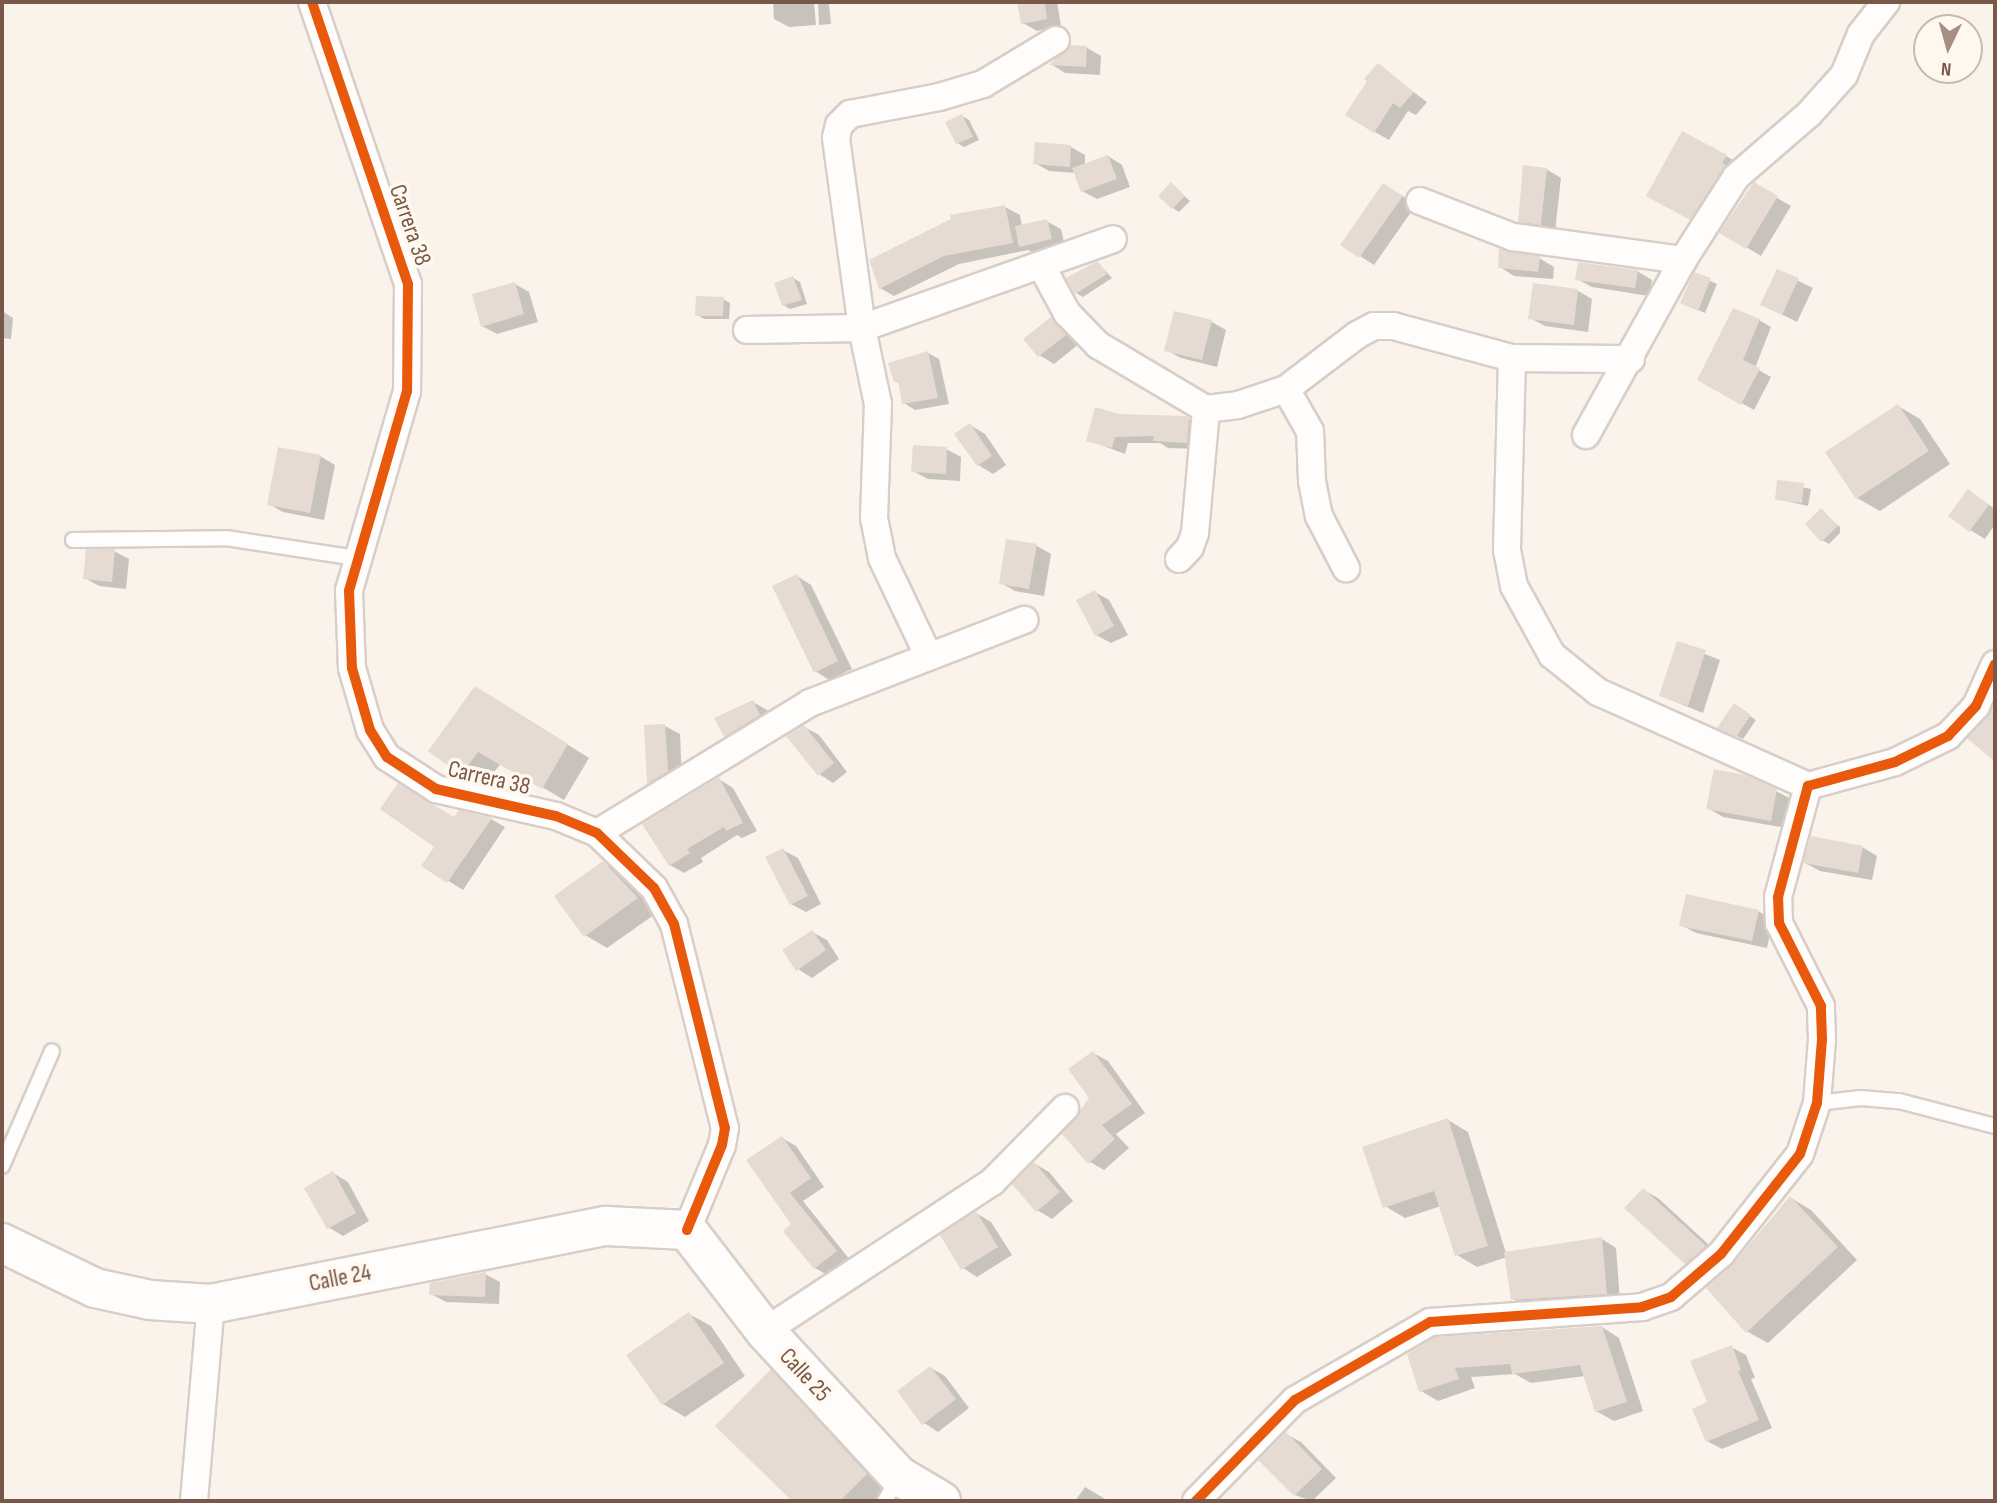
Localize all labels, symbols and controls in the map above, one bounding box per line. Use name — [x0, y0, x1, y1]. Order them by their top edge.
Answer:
north arrow — [1913, 14, 1983, 84]
text: N — [1940, 57, 1952, 80]
street label: Carrera 38 — [383, 181, 437, 269]
street label: Carrera 38 — [445, 755, 533, 801]
street label: Calle 24 — [307, 1258, 373, 1298]
street label: Calle 25 — [773, 1342, 837, 1408]

